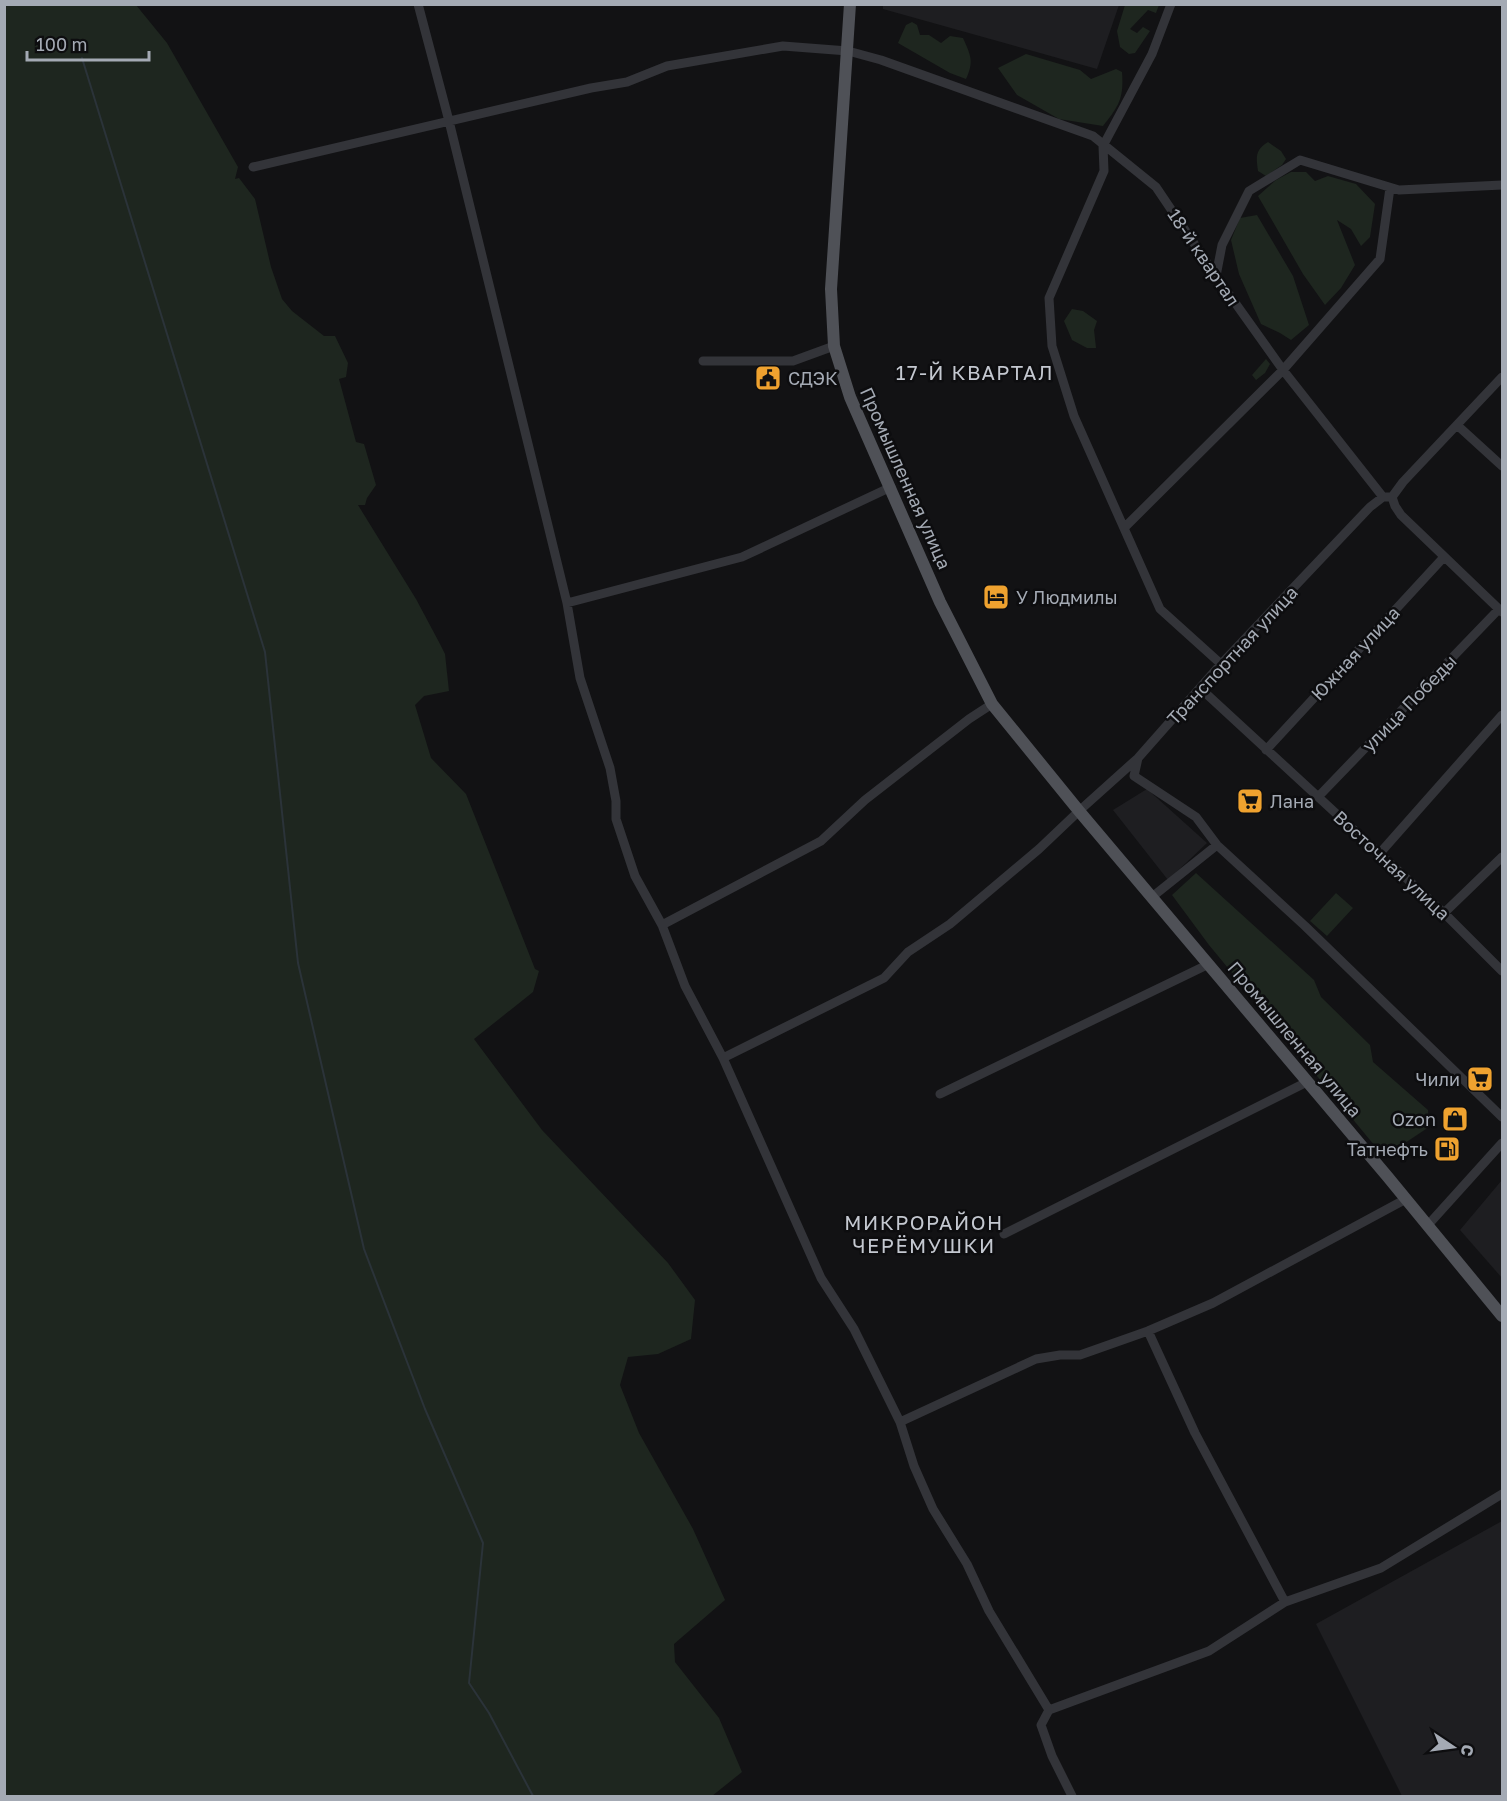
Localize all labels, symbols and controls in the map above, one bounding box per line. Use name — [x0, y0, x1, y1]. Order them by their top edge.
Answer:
scale bar — [27, 24, 148, 62]
text: 100 m — [36, 33, 87, 55]
street label: 18-й квартал — [1163, 204, 1245, 310]
district label: 17-Й КВАРТАЛ — [896, 360, 1054, 384]
public building icon: СДЭК — [753, 363, 783, 393]
place label: СДЭК — [788, 367, 838, 389]
street label: Промышленная улица — [856, 384, 956, 572]
street label: Транспортная улица — [1162, 581, 1302, 729]
hotel icon: У Людмилы — [981, 582, 1011, 612]
place label: У Людмилы — [1016, 586, 1118, 608]
street label: Южная улица — [1306, 602, 1404, 704]
street label: улица Победы — [1357, 650, 1461, 756]
supermarket icon: Лана — [1235, 786, 1265, 816]
place label: Лана — [1270, 790, 1314, 812]
street label: Восточная улица — [1329, 806, 1455, 924]
street label: Промышленная улица — [1223, 957, 1367, 1121]
supermarket icon: Чили — [1465, 1064, 1495, 1094]
place label: Чили — [1415, 1068, 1460, 1090]
shop icon: Ozon — [1440, 1104, 1470, 1134]
place label: Ozon — [1392, 1108, 1436, 1130]
fuel station icon: Татнефть — [1432, 1134, 1462, 1164]
place label: Татнефть — [1347, 1138, 1428, 1160]
district label: МИКРОРАЙОН ЧЕРЁМУШКИ — [844, 1210, 1004, 1257]
north arrow — [1423, 1717, 1483, 1777]
text: С — [1457, 1743, 1479, 1758]

